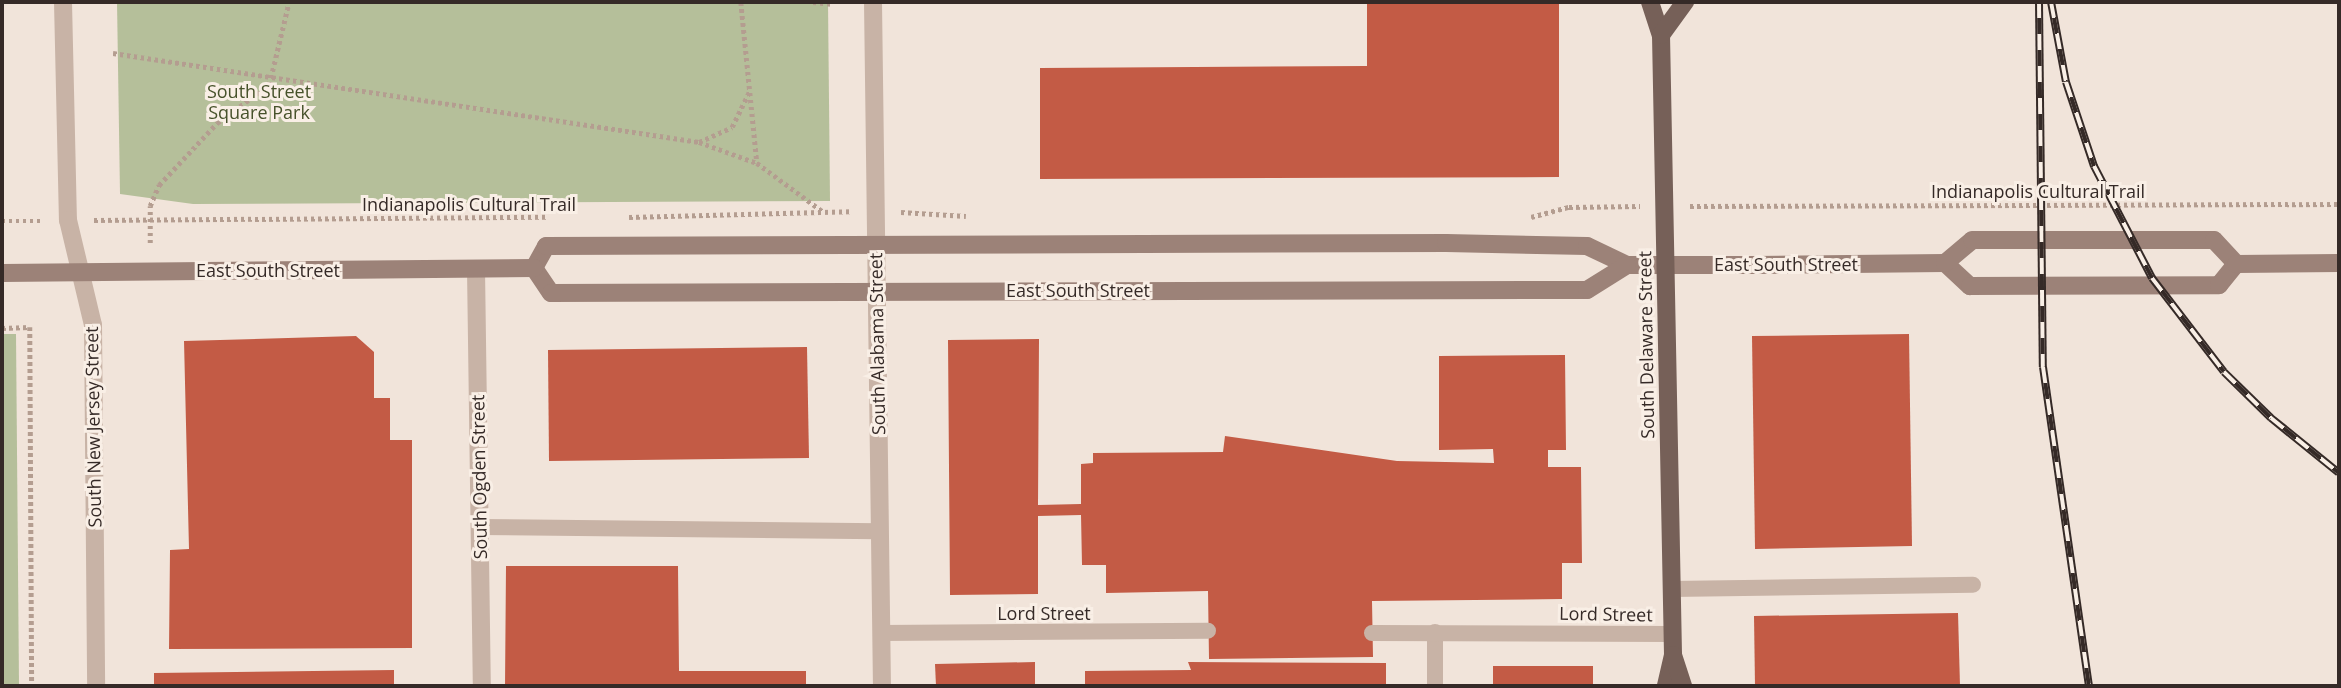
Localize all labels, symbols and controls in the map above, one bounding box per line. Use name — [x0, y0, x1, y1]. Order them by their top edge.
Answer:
park label: South Street Square Park — [207, 81, 311, 124]
street label: Indianapolis Cultural Trail — [1931, 180, 2145, 202]
street label: Indianapolis Cultural Trail — [362, 193, 576, 215]
street label: South Delaware Street — [1634, 251, 1658, 439]
street label: South Alabama Street — [865, 253, 889, 435]
street label: East South Street — [1714, 253, 1858, 275]
street label: East South Street — [196, 259, 340, 281]
street label: East South Street — [1006, 279, 1150, 301]
street label: South New Jersey Street — [80, 326, 106, 528]
street label: South Ogden Street — [467, 394, 491, 560]
street label: Lord Street — [997, 602, 1091, 624]
street label: Lord Street — [1559, 602, 1653, 626]

